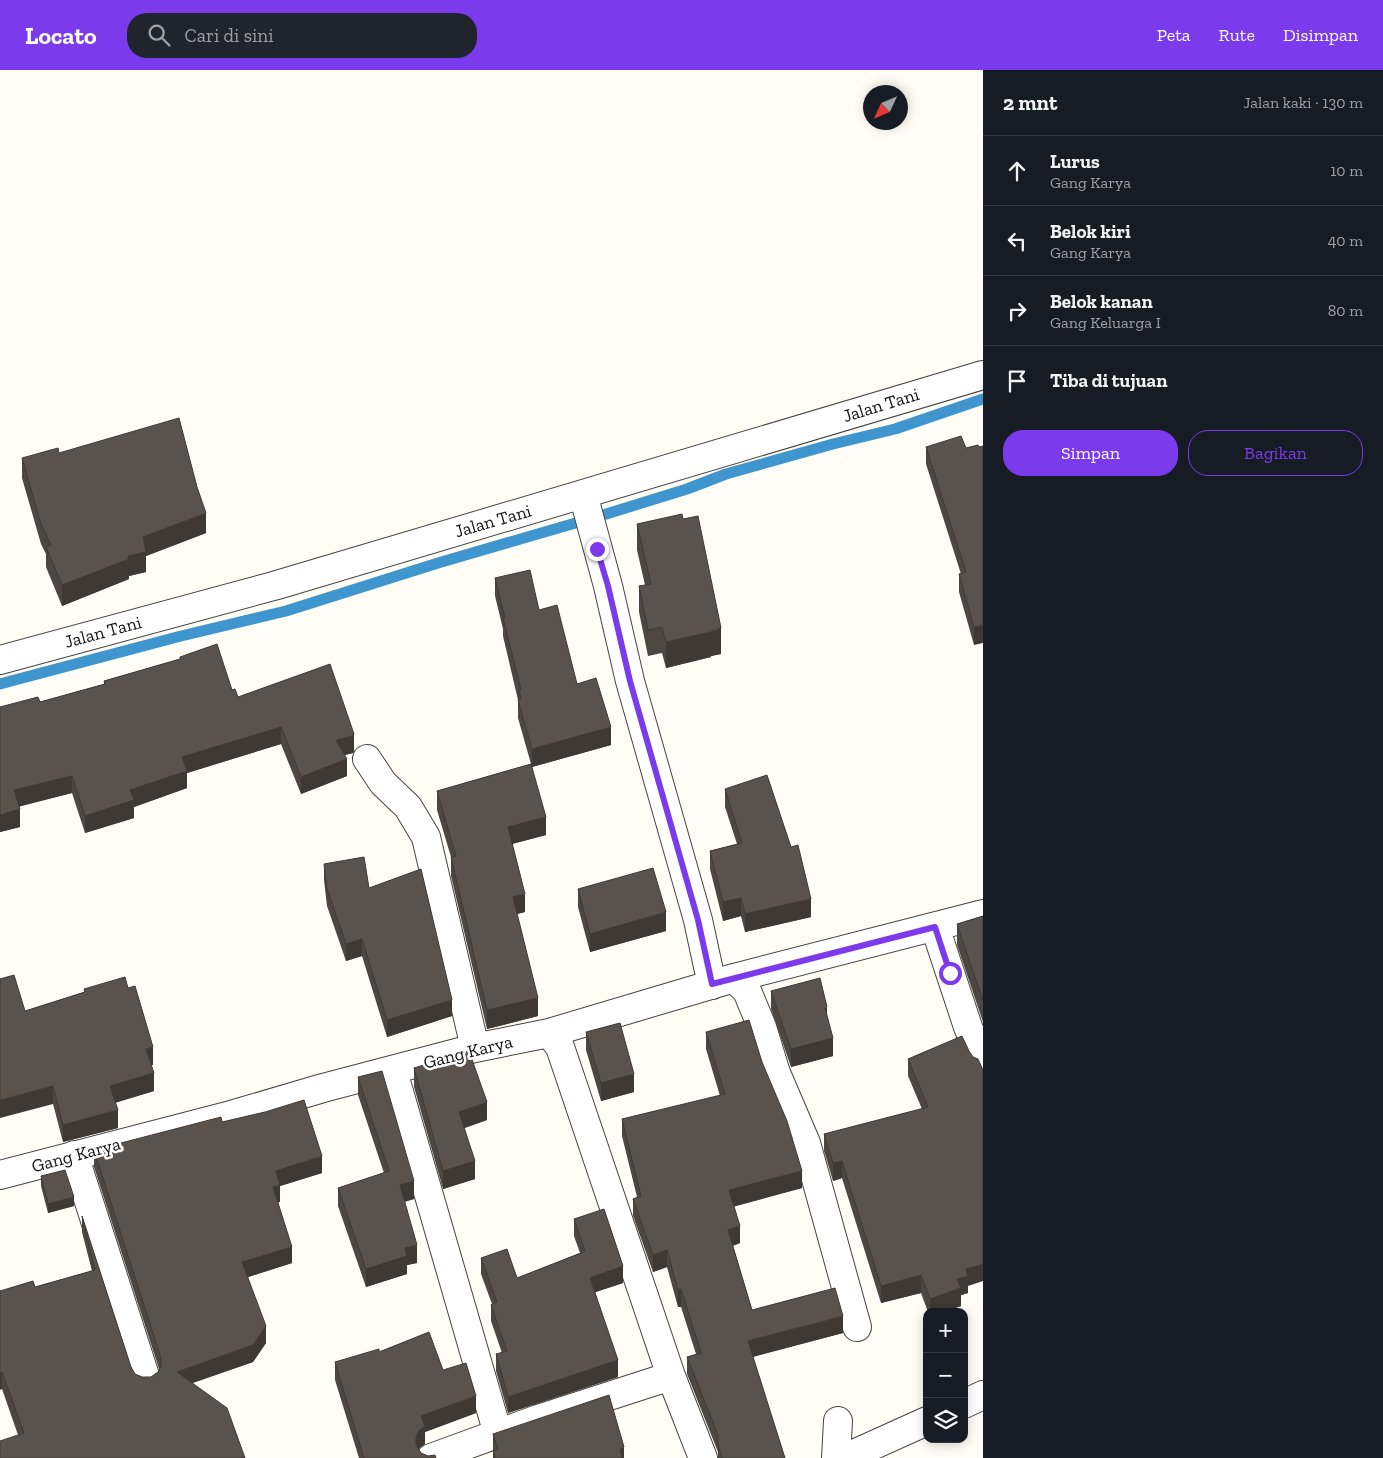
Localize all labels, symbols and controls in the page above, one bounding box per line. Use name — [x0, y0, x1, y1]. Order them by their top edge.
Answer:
search box — [127, 13, 477, 58]
text: Locato — [25, 21, 97, 50]
icon: search — [145, 21, 173, 49]
text: Cari di sini — [185, 24, 273, 47]
text: Peta — [1157, 24, 1191, 46]
text: Rute — [1219, 24, 1255, 46]
text: Disimpan — [1283, 24, 1358, 46]
north arrow — [863, 85, 908, 130]
text: 2 mnt — [1003, 90, 1057, 115]
text: Jalan kaki · 130 m — [1243, 93, 1363, 112]
text: Lurus — [1050, 150, 1100, 173]
icon: ahead — [1003, 157, 1031, 185]
text: 10 m — [1330, 161, 1363, 180]
text: Gang Karya — [1050, 173, 1131, 192]
text: Belok kiri — [1050, 220, 1131, 243]
icon: left — [1003, 227, 1031, 255]
text: 40 m — [1328, 231, 1363, 250]
text: Gang Karya — [1050, 243, 1131, 262]
text: Belok kanan — [1050, 290, 1153, 313]
icon: right — [1003, 297, 1031, 325]
text: 80 m — [1328, 301, 1363, 320]
text: Gang Keluarga I — [1050, 313, 1161, 332]
icon: arrive — [1003, 367, 1031, 395]
text: Tiba di tujuan — [1050, 369, 1167, 392]
street label: Jalan Tani — [840, 383, 922, 427]
button: Simpan — [1003, 430, 1178, 476]
button: Bagikan — [1188, 430, 1363, 476]
street label: Jalan Tani — [452, 500, 534, 542]
route end — [586, 538, 609, 561]
street label: Jalan Tani — [62, 611, 144, 653]
route start — [939, 962, 962, 985]
street label: Gang Karya — [421, 1030, 515, 1074]
street label: Gang Karya — [29, 1133, 123, 1177]
map controls — [923, 1308, 968, 1443]
button: + — [923, 1308, 968, 1353]
button: − — [923, 1353, 968, 1398]
button: layers — [923, 1398, 968, 1443]

